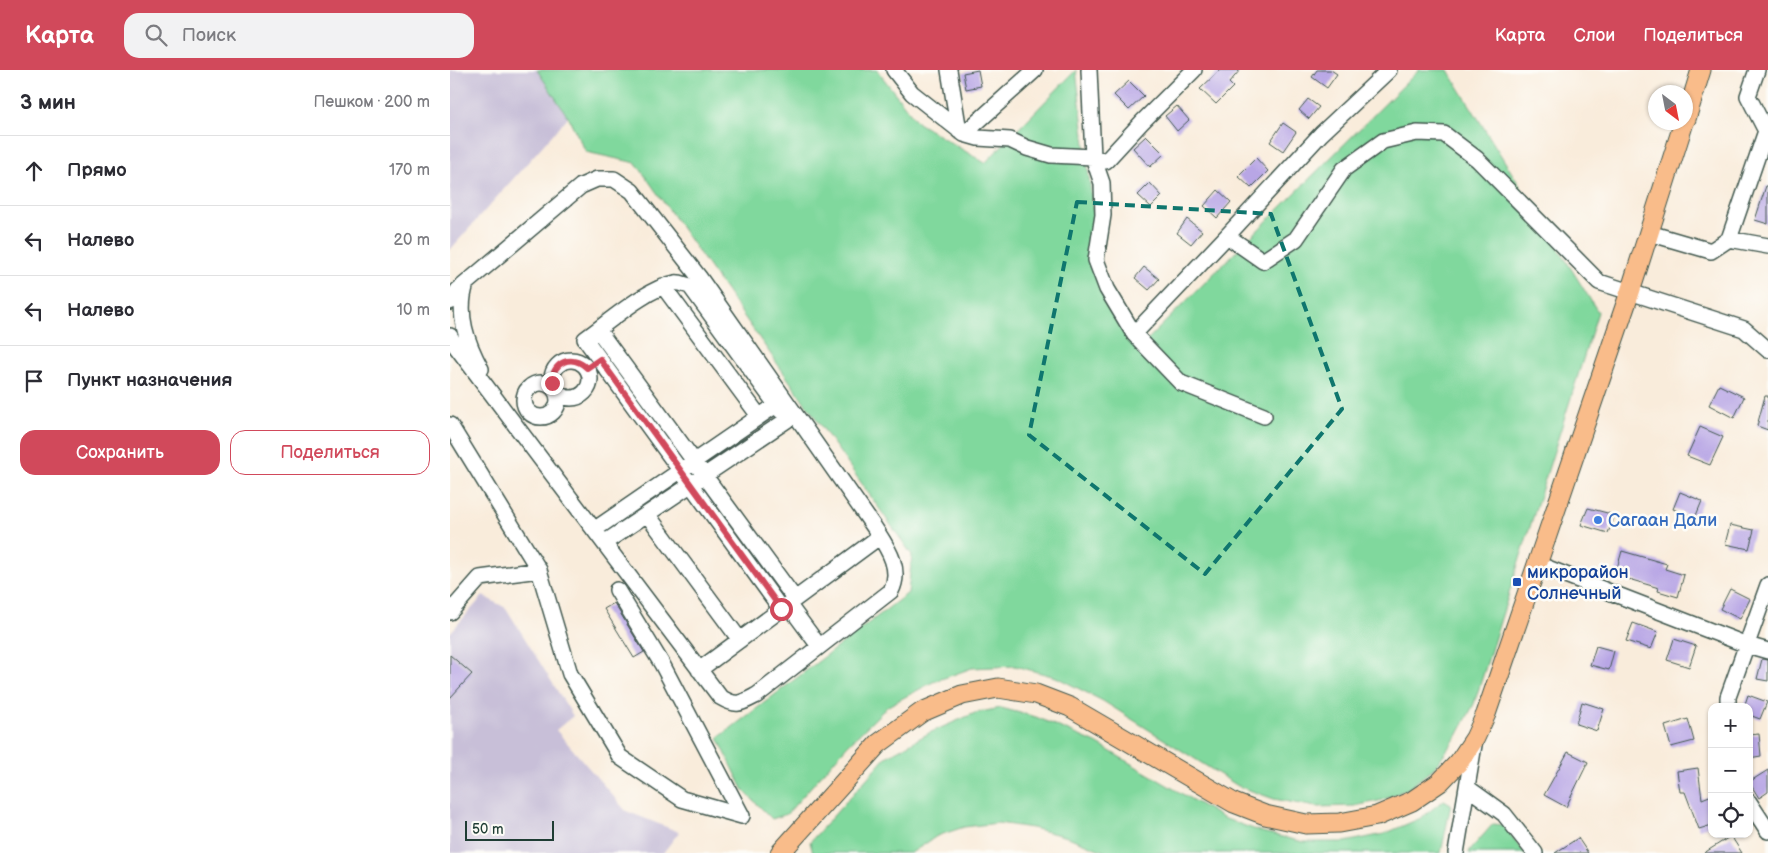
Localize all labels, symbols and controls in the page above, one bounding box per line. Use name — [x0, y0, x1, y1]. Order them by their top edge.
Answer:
search box — [124, 13, 474, 58]
text: Карта — [25, 21, 94, 50]
icon: search — [142, 21, 170, 49]
text: Поиск — [182, 24, 236, 47]
text: Карта — [1495, 25, 1545, 46]
text: Слои — [1573, 25, 1615, 46]
text: Поделиться — [1643, 25, 1743, 46]
north arrow — [1648, 85, 1693, 130]
text: 3 мин — [20, 90, 76, 115]
text: Пешком · 200 m — [313, 93, 430, 112]
icon: ahead — [20, 157, 48, 185]
text: Прямо — [67, 159, 127, 182]
text: 170 m — [389, 161, 430, 180]
icon: left — [20, 227, 48, 255]
text: Налево — [67, 229, 134, 252]
text: 20 m — [394, 231, 430, 250]
icon: left — [20, 297, 48, 325]
text: Налево — [67, 299, 134, 322]
text: 10 m — [397, 301, 430, 320]
icon: arrive — [20, 367, 48, 395]
text: Пункт назначения — [67, 369, 232, 392]
route end — [541, 372, 564, 395]
button: Сохранить — [20, 430, 220, 475]
button: Поделиться — [230, 430, 430, 475]
place label: Сагаан Дали — [1608, 510, 1717, 531]
marker: Сагаан Дали — [1592, 514, 1604, 526]
place label: микрорайон Солнечный — [1527, 562, 1629, 604]
marker: микрорайон Солнечный — [1511, 576, 1523, 588]
route start — [770, 598, 793, 621]
map controls — [1708, 703, 1753, 838]
button: + — [1708, 703, 1753, 748]
button: − — [1708, 748, 1753, 793]
button: locate — [1708, 793, 1753, 838]
scale bar — [465, 818, 554, 841]
text: 50 m — [472, 821, 504, 838]

